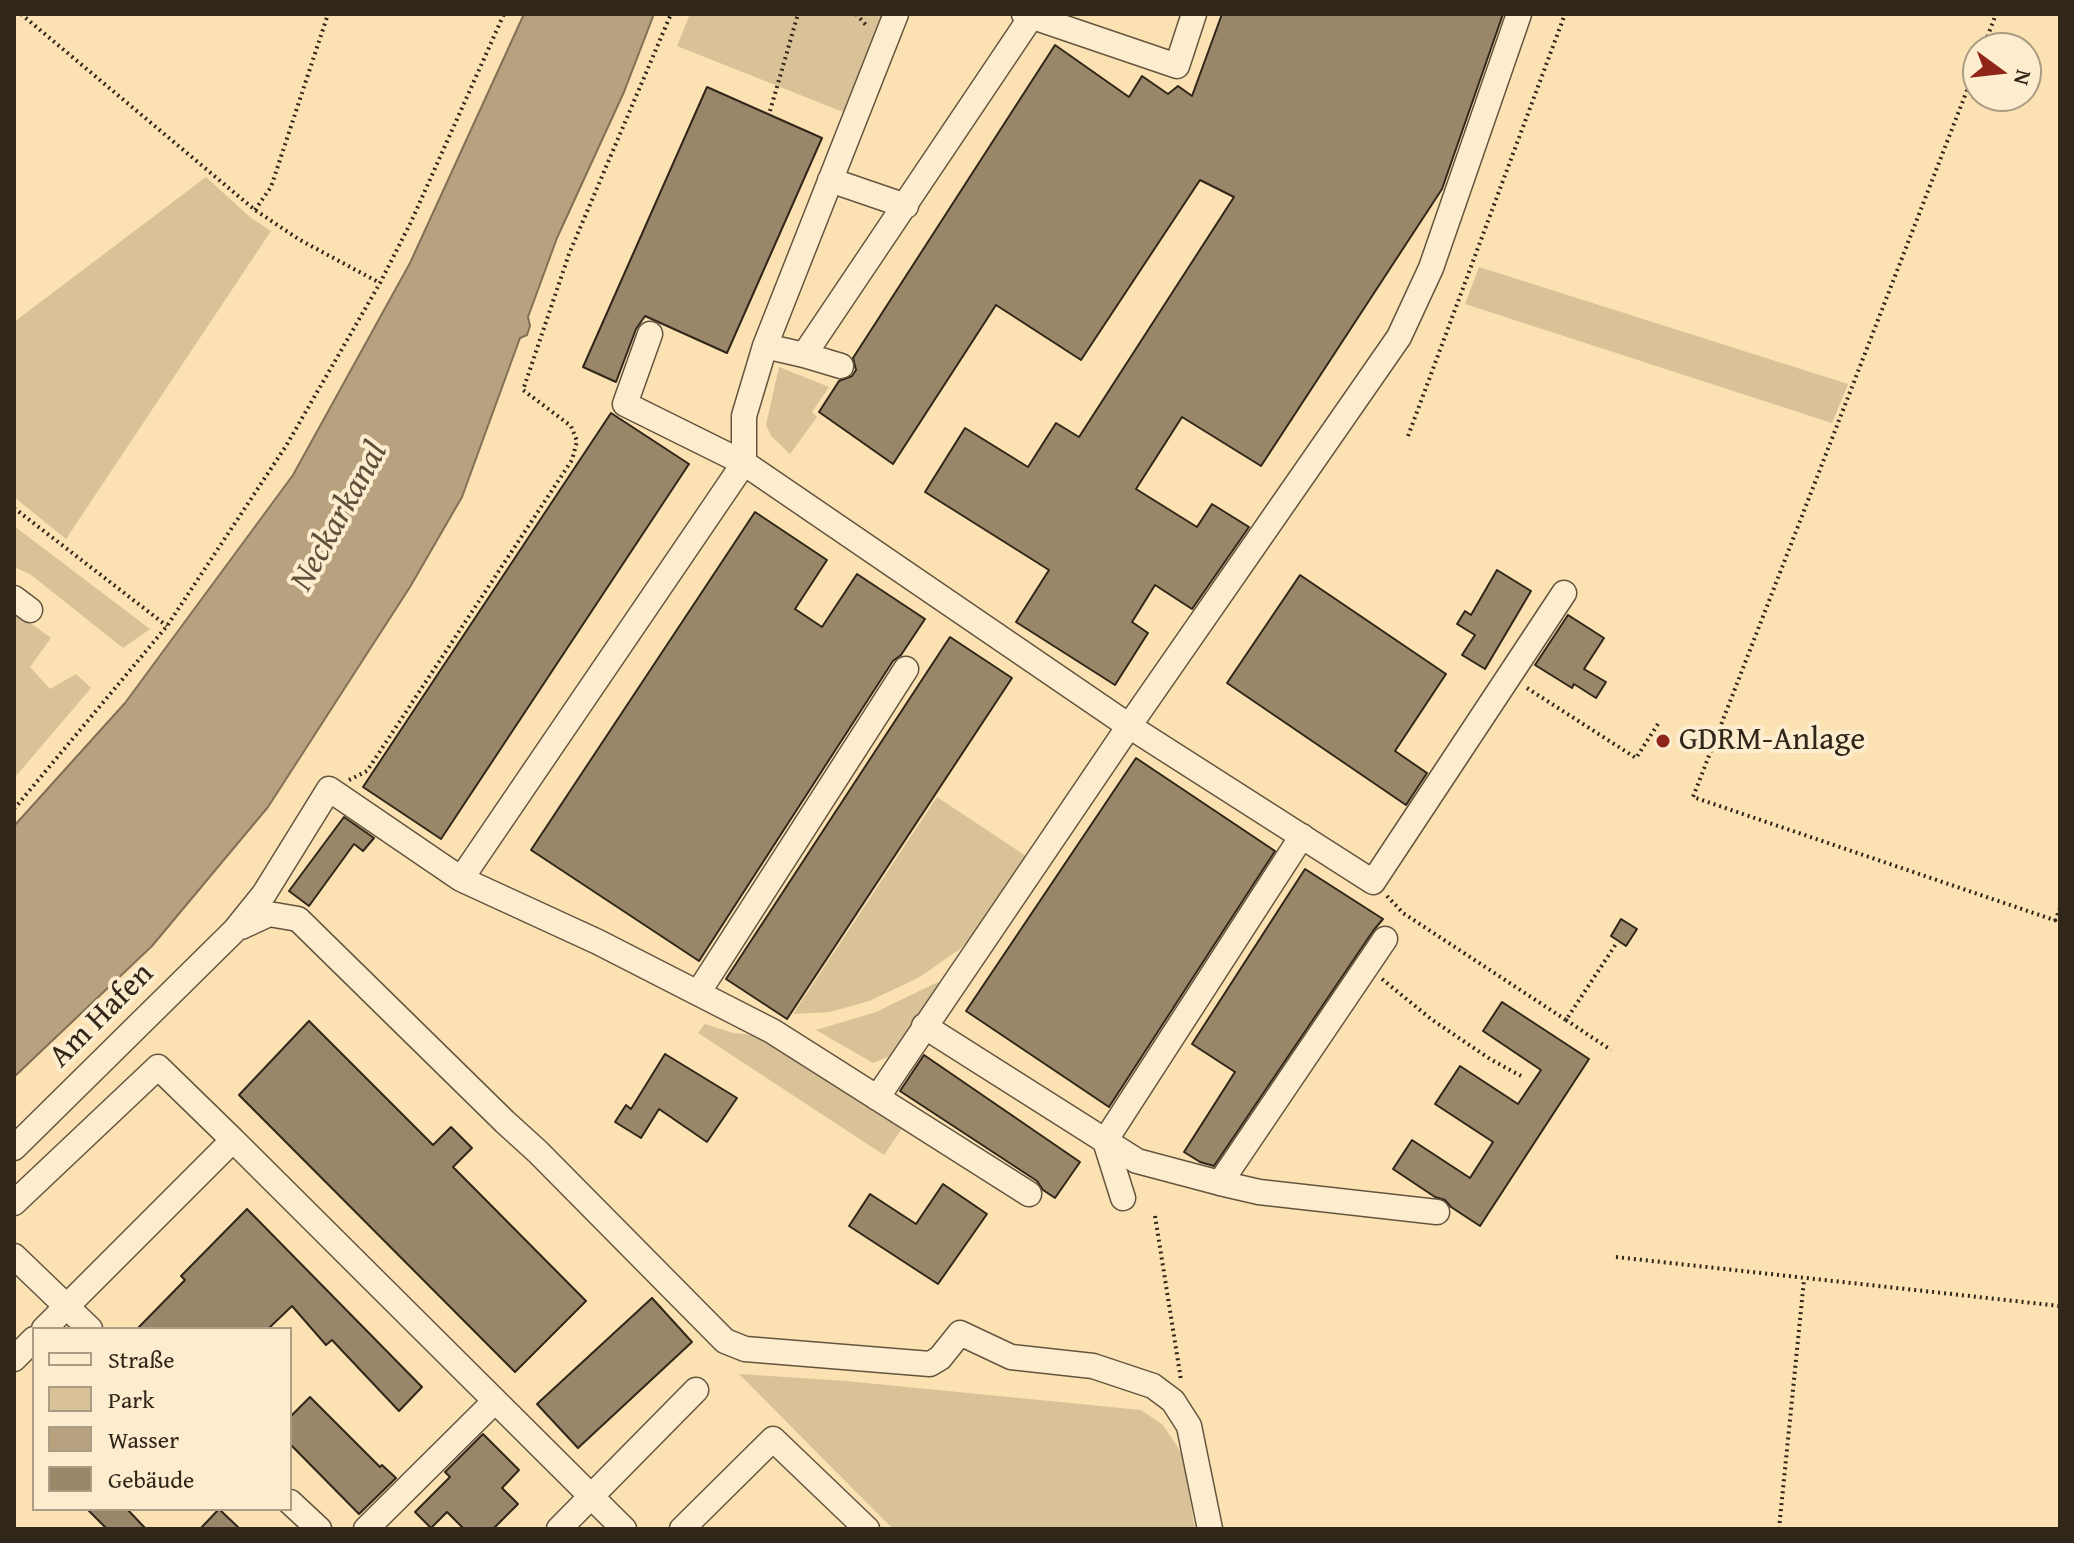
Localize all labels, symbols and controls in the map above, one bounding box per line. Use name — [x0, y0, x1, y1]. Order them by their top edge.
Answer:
north arrow — [1962, 32, 2042, 112]
text: N — [2006, 66, 2041, 89]
water label: Neckarkanal — [282, 435, 398, 599]
place label: GDRM-Anlage — [1679, 722, 1865, 760]
marker: GDRM-Anlage — [1654, 732, 1672, 750]
street label: Am Hafen — [42, 956, 162, 1076]
legend — [32, 1327, 292, 1511]
text: Straße — [108, 1342, 175, 1377]
text: Park — [108, 1382, 154, 1417]
text: Wasser — [108, 1422, 179, 1457]
text: Gebäude — [108, 1462, 194, 1497]

